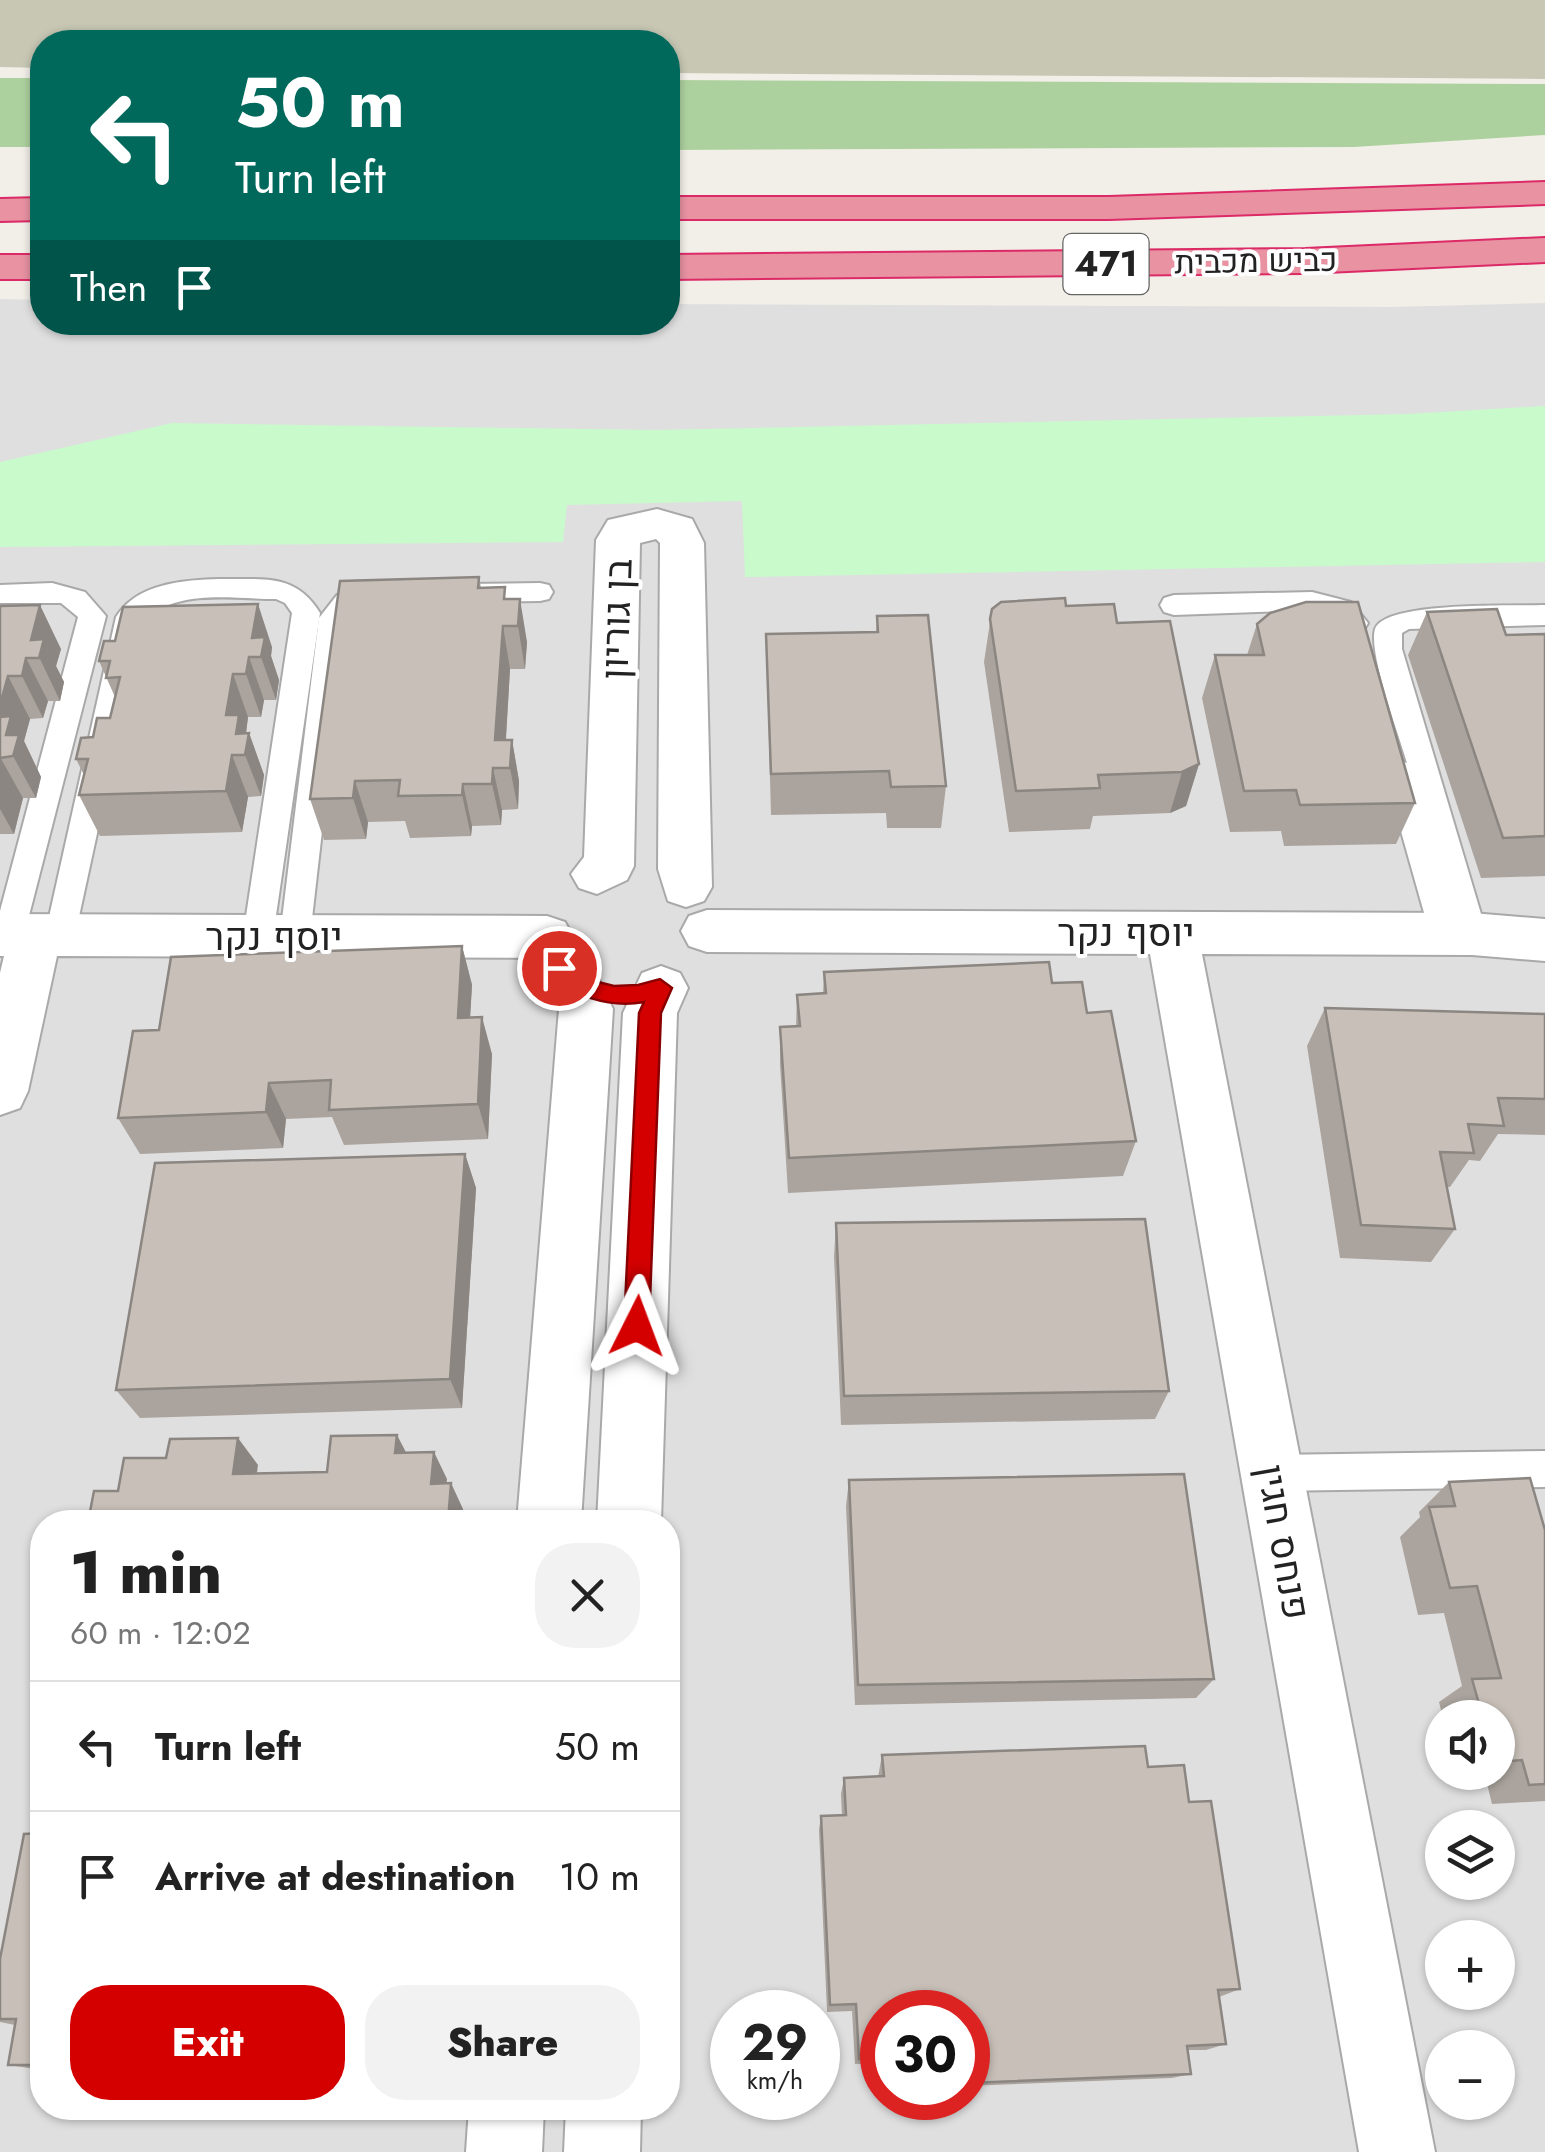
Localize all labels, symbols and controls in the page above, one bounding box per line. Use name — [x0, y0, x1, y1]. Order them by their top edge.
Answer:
text: 50 m — [235, 52, 405, 153]
icon: left — [70, 70, 200, 200]
text: Turn left — [235, 145, 386, 210]
road number: 471 — [1064, 234, 1148, 294]
street label: כביש מכבית — [1174, 237, 1338, 285]
text: Then — [70, 260, 147, 315]
icon: arrive — [167, 260, 222, 315]
street label: בן גוריון — [586, 558, 646, 680]
street label: יוסף נקר — [1058, 905, 1194, 960]
street label: יוסף נקר — [206, 909, 342, 964]
pin — [517, 926, 602, 1011]
icon: arrive — [532, 941, 587, 996]
position arrow — [585, 1274, 689, 1378]
street label: פנחס חגין — [1243, 1460, 1325, 1624]
text: 1 min — [70, 1529, 222, 1616]
button: close — [535, 1543, 640, 1648]
text: 60 m · 12:02 — [70, 1610, 251, 1656]
map controls — [1425, 1700, 1515, 2120]
button: sound — [1425, 1700, 1515, 1790]
icon: left — [70, 1719, 125, 1774]
text: Turn left — [155, 1719, 301, 1774]
text: 50 m — [555, 1719, 640, 1774]
button: layers — [1425, 1810, 1515, 1900]
icon: arrive — [70, 1849, 125, 1904]
text: Arrive at destination — [155, 1849, 516, 1904]
text: 10 m — [559, 1849, 640, 1904]
button: + — [1425, 1920, 1515, 2010]
button: Exit — [70, 1985, 345, 2100]
button: Share — [365, 1985, 640, 2100]
speed limit sign: 30 — [860, 1990, 990, 2120]
text: 29 — [742, 2006, 808, 2079]
button: − — [1425, 2030, 1515, 2120]
text: km/h — [747, 2062, 803, 2098]

